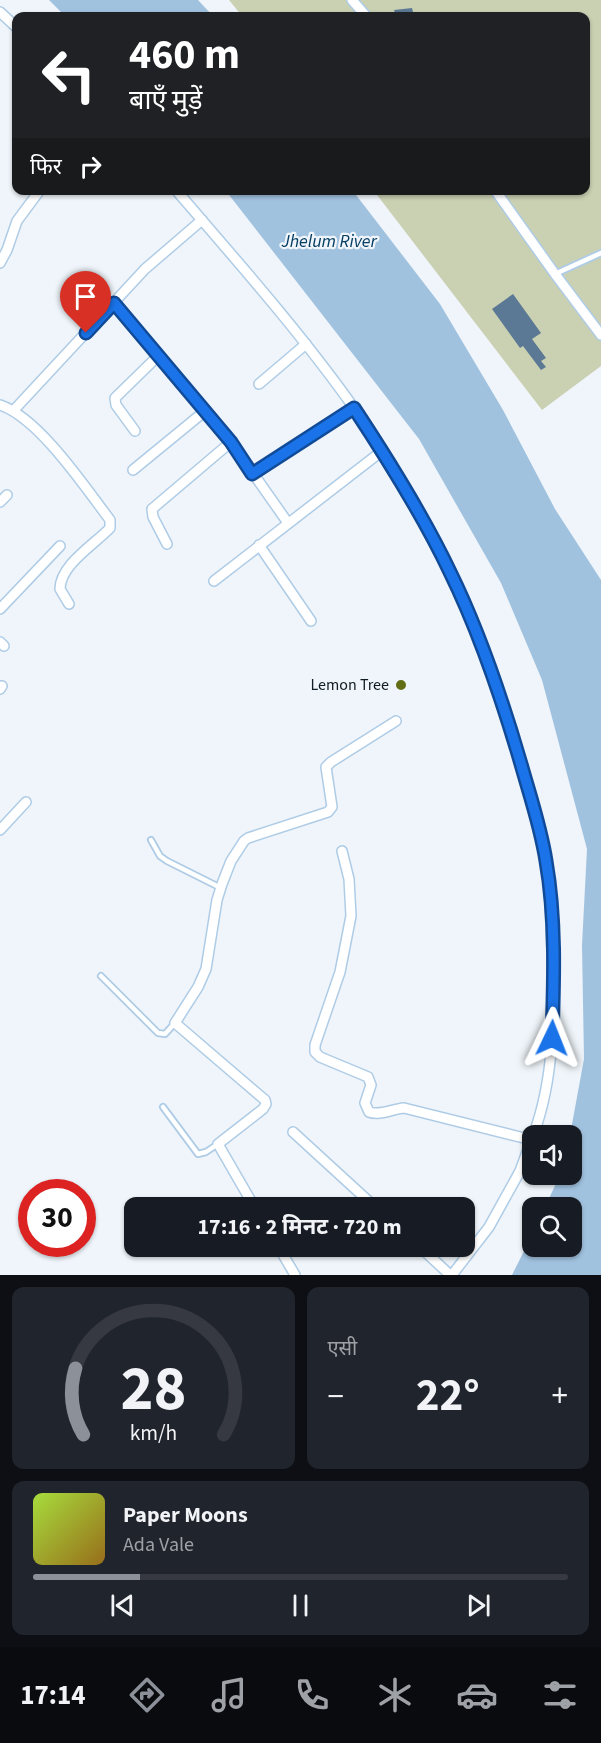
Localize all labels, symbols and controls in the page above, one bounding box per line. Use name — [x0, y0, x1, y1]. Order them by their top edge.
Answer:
text: 460 m — [129, 25, 240, 85]
icon: left — [30, 36, 108, 114]
text: बाएँ मुड़ें — [129, 81, 202, 120]
icon: right — [74, 150, 107, 183]
text: फिर — [30, 151, 62, 183]
water label: Jhelum River — [280, 229, 377, 254]
pin — [60, 271, 111, 333]
icon: arrive — [69, 280, 102, 313]
place label: Lemon Tree — [310, 674, 389, 696]
marker: Lemon Tree — [394, 678, 408, 692]
position arrow — [520, 1006, 584, 1070]
map controls — [522, 1125, 582, 1257]
button: sound — [522, 1125, 582, 1185]
speed limit sign: 30 — [18, 1179, 96, 1257]
button: search — [522, 1197, 582, 1257]
text: 17:16 · 2 मिनट · 720 m — [197, 1211, 402, 1243]
text: एसी — [328, 1335, 357, 1363]
text: 28 — [120, 1345, 186, 1434]
text: 22° — [416, 1364, 480, 1428]
text: − — [328, 1373, 344, 1420]
text: + — [552, 1373, 568, 1420]
text: km/h — [129, 1418, 177, 1449]
text: Paper Moons — [123, 1499, 248, 1531]
text: Ada Vale — [123, 1531, 194, 1559]
icon: previous — [106, 1589, 139, 1622]
icon: pause — [284, 1589, 317, 1622]
icon: next — [462, 1589, 495, 1622]
icon: directions — [126, 1674, 168, 1716]
icon: music — [208, 1674, 250, 1716]
icon: phone — [291, 1674, 333, 1716]
icon: climate — [374, 1674, 416, 1716]
icon: car — [456, 1674, 498, 1716]
icon: filters — [539, 1674, 581, 1716]
text: 17:14 — [20, 1676, 85, 1715]

